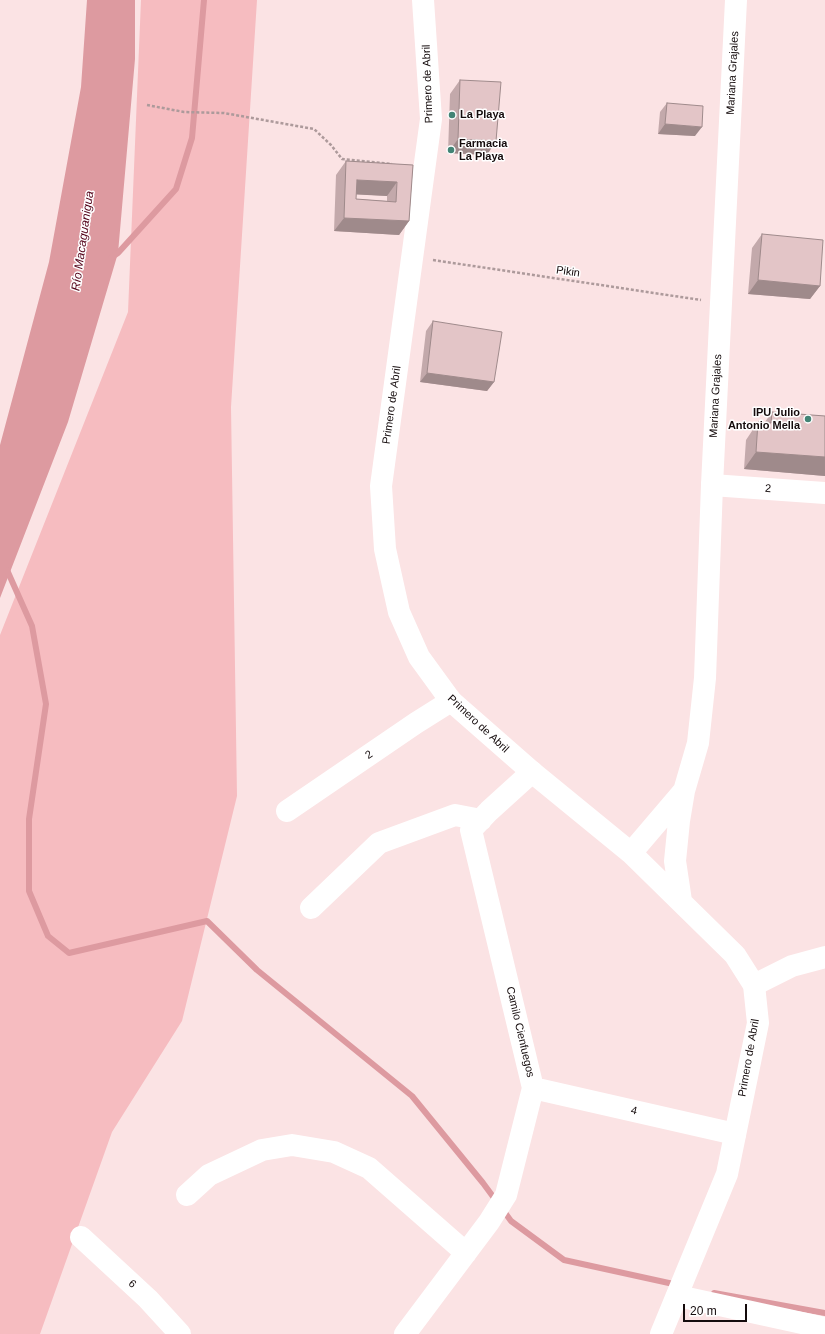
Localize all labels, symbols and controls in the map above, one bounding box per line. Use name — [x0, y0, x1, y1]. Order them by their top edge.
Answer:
street label: Mariana Grajales — [724, 31, 742, 115]
street label: Primero de Abril — [420, 44, 436, 124]
place label: La Playa — [460, 108, 505, 122]
marker: La Playa — [447, 110, 457, 120]
place label: Farmacia La Playa — [459, 137, 507, 163]
marker: Farmacia La Playa — [446, 145, 456, 155]
water label: Río Macaguanigua — [69, 190, 97, 292]
street label: Pikin — [555, 264, 581, 280]
street label: Mariana Grajales — [707, 354, 725, 438]
street label: Primero de Abril — [380, 365, 404, 445]
place label: IPU Julio Antonio Mella — [728, 406, 800, 432]
marker: IPU Julio Antonio Mella — [803, 414, 813, 424]
street label: 2 — [764, 482, 772, 496]
street label: Primero de Abril — [445, 692, 511, 756]
street label: 2 — [363, 748, 375, 762]
street label: Camilo Cienfuegos — [503, 985, 537, 1079]
street label: Primero de Abril — [736, 1018, 762, 1098]
street label: 4 — [630, 1104, 638, 1118]
street label: 6 — [125, 1277, 139, 1291]
scale bar — [685, 1296, 749, 1322]
text: 20 m — [690, 1304, 717, 1318]

